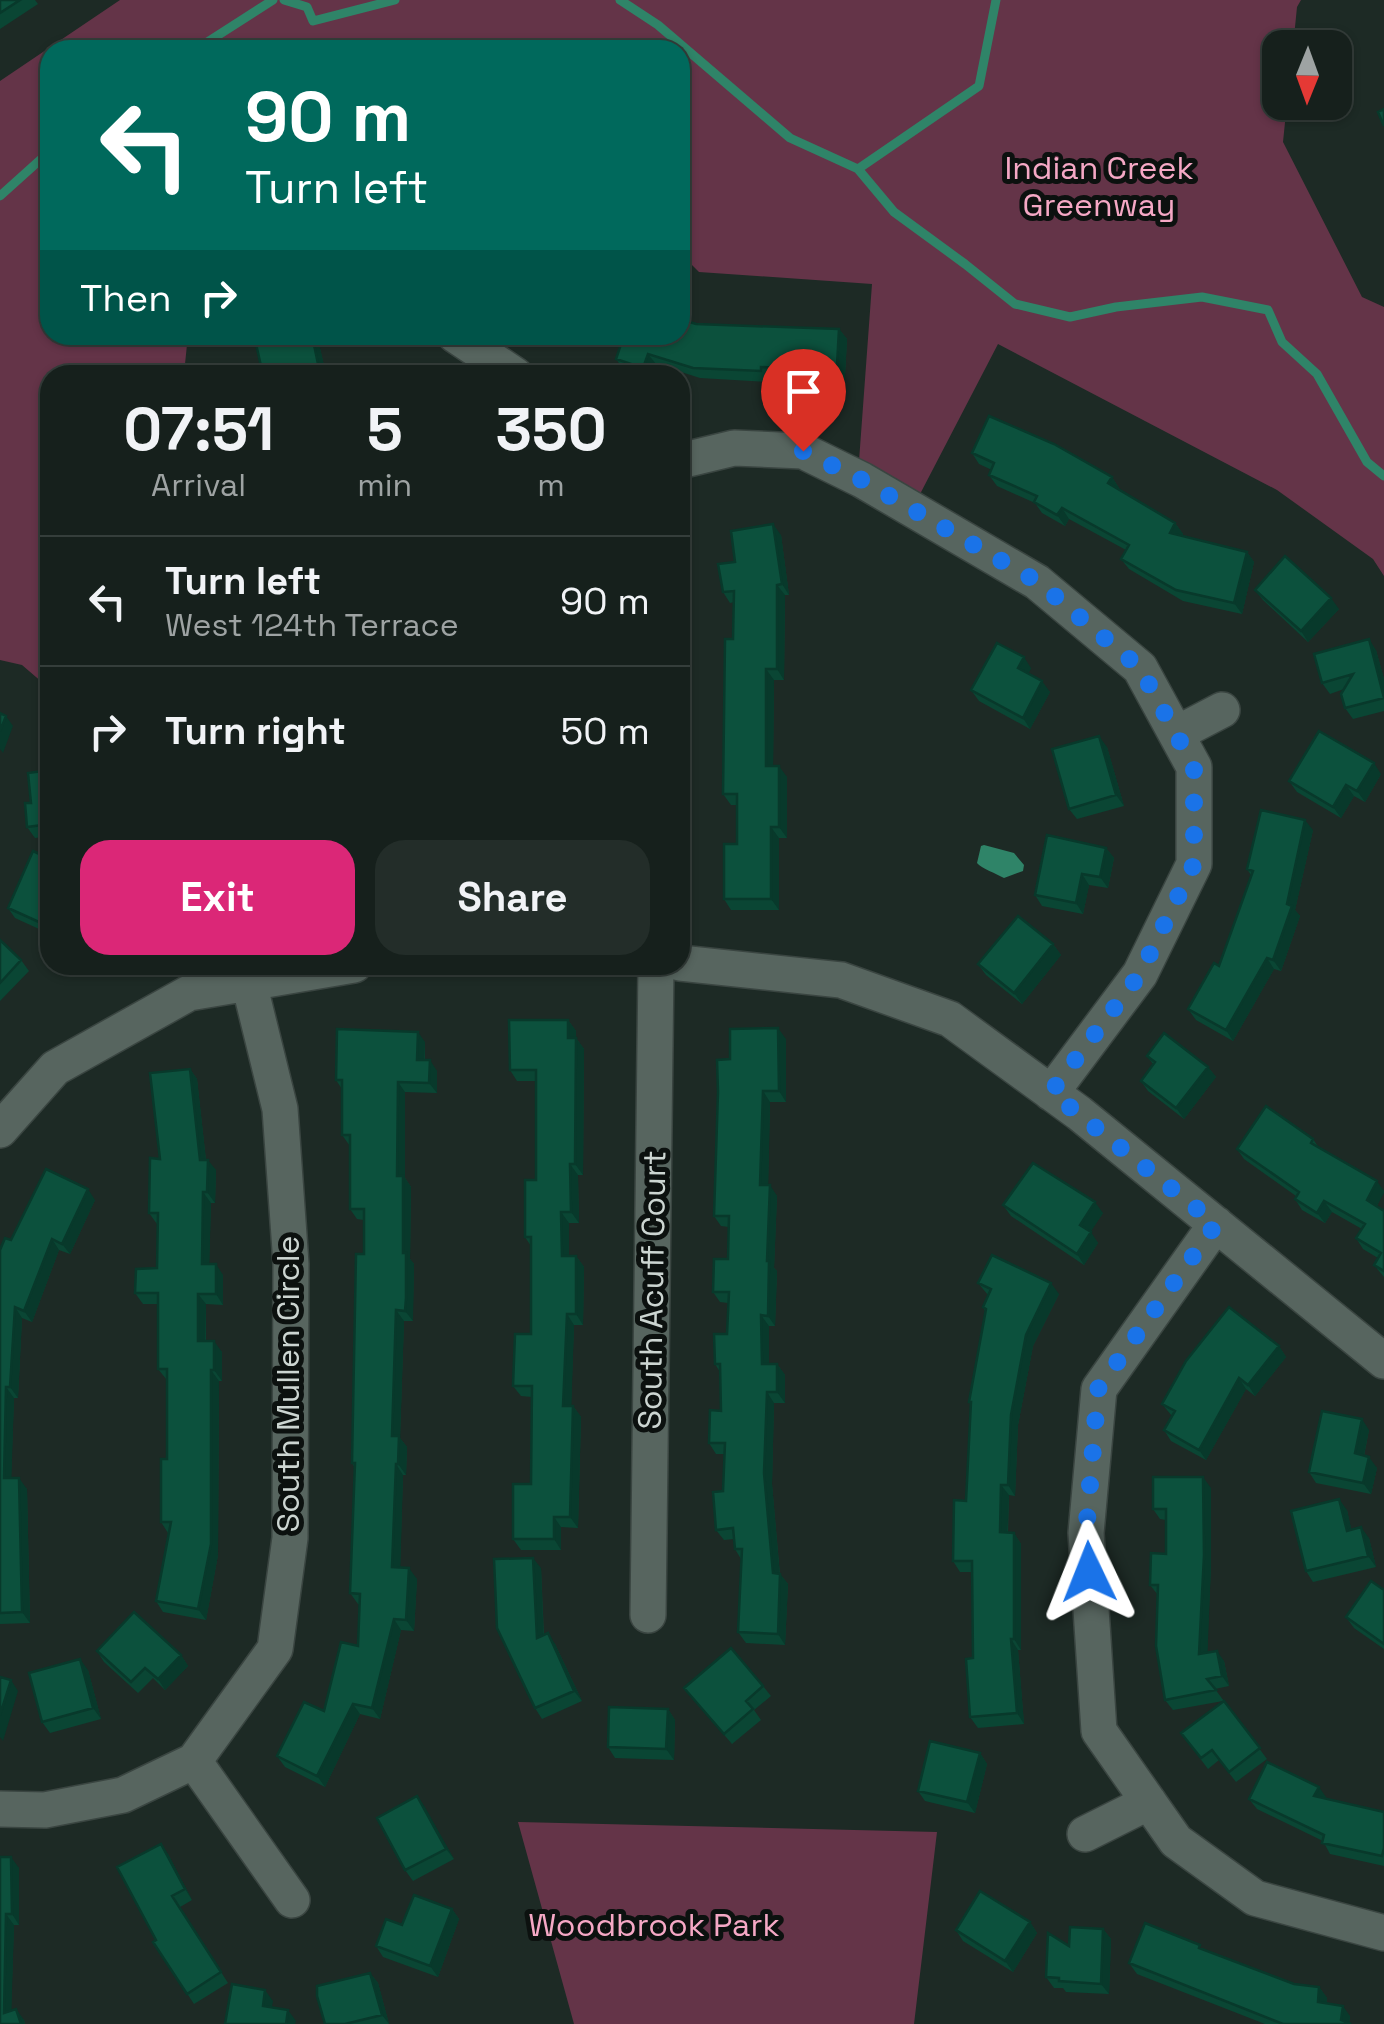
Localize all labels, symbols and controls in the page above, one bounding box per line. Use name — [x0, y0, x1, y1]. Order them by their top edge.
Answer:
north arrow — [1262, 30, 1352, 120]
map controls — [1262, 30, 1352, 120]
text: 90 m — [245, 72, 411, 161]
icon: left — [80, 80, 210, 210]
park label: Indian Creek Greenway — [1004, 148, 1194, 225]
text: Turn left — [245, 159, 428, 216]
icon: right — [191, 270, 246, 325]
text: Then — [80, 274, 171, 322]
pin — [761, 349, 846, 452]
icon: arrive — [776, 364, 831, 419]
text: 07:51 — [123, 391, 274, 468]
text: 5 — [367, 391, 403, 468]
text: 350 — [495, 391, 607, 468]
text: Arrival — [151, 465, 246, 505]
text: min — [357, 465, 412, 505]
text: m — [537, 465, 565, 505]
text: Turn left — [165, 557, 321, 605]
icon: left — [80, 574, 135, 629]
text: 90 m — [560, 577, 650, 625]
text: West 124th Terrace — [165, 605, 459, 645]
icon: right — [80, 704, 135, 759]
text: Turn right — [165, 707, 346, 755]
text: 50 m — [560, 707, 650, 755]
button: Exit — [80, 840, 355, 955]
button: Share — [375, 840, 650, 955]
street label: South Acuff Court — [630, 1150, 674, 1430]
street label: South Mullen Circle — [268, 1235, 308, 1533]
position arrow — [1037, 1520, 1141, 1624]
park label: Woodbrook Park — [528, 1905, 780, 1945]

